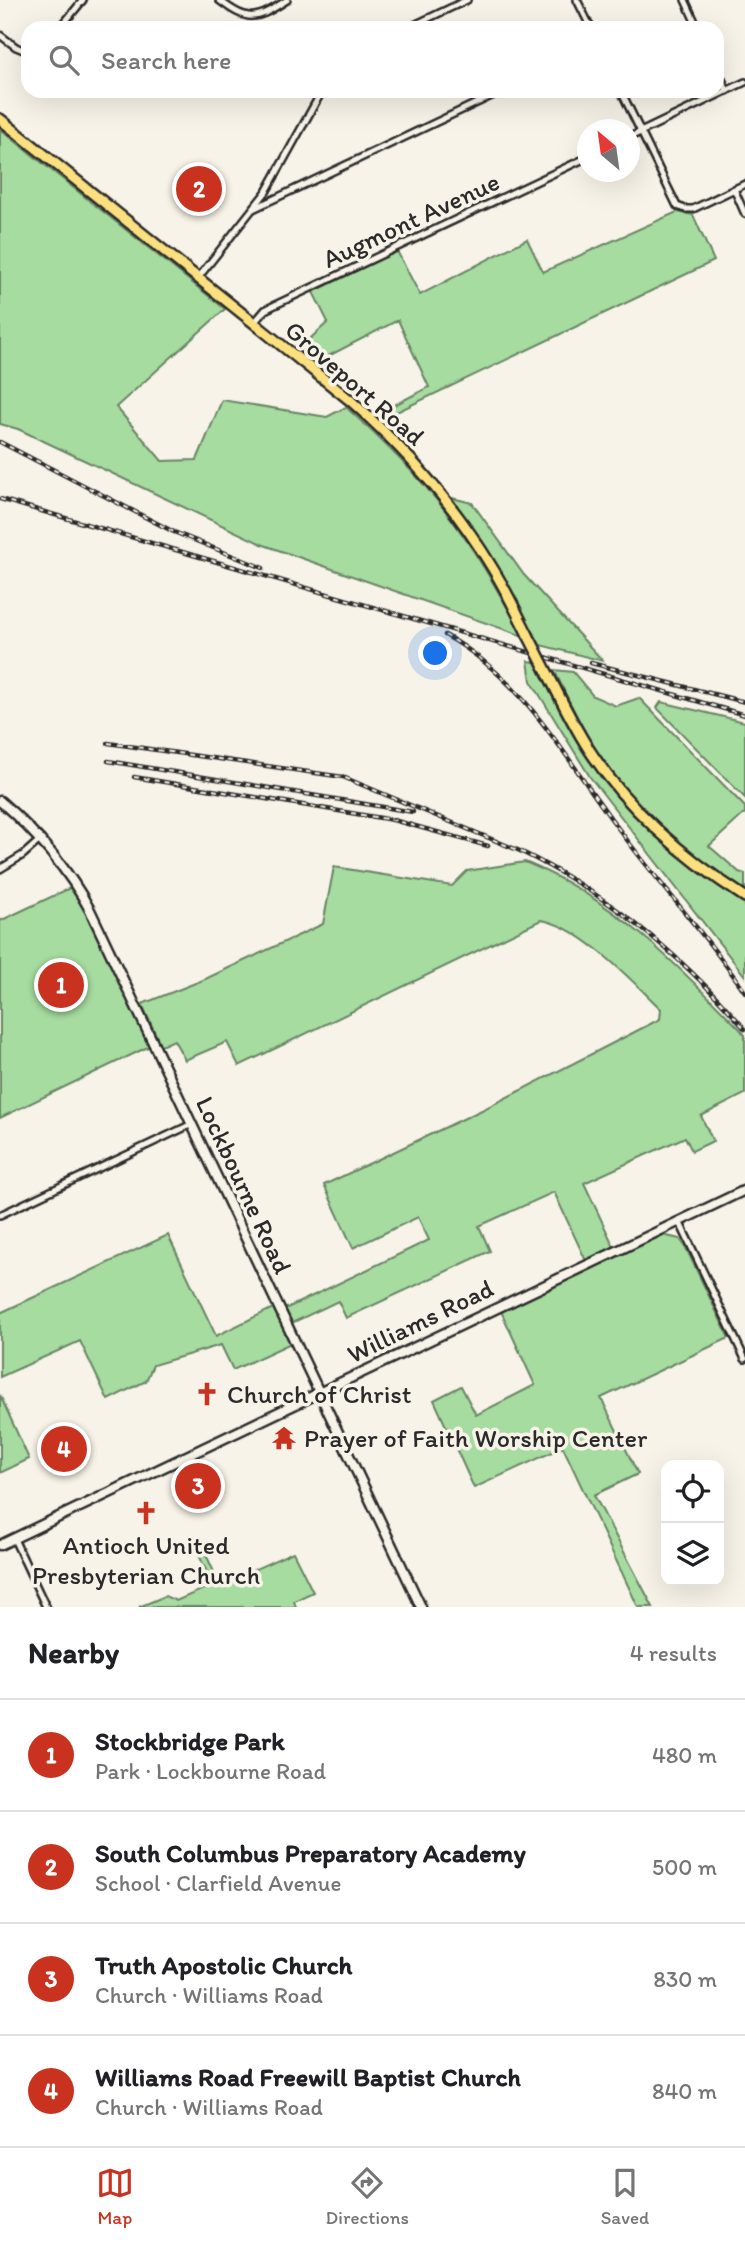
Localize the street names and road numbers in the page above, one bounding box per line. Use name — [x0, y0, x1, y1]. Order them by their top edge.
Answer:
street label: Augmont Avenue — [318, 165, 504, 275]
street label: Groveport Road — [279, 314, 431, 452]
street label: Lockbourne Road — [189, 1091, 299, 1279]
street label: Williams Road — [342, 1272, 498, 1370]

